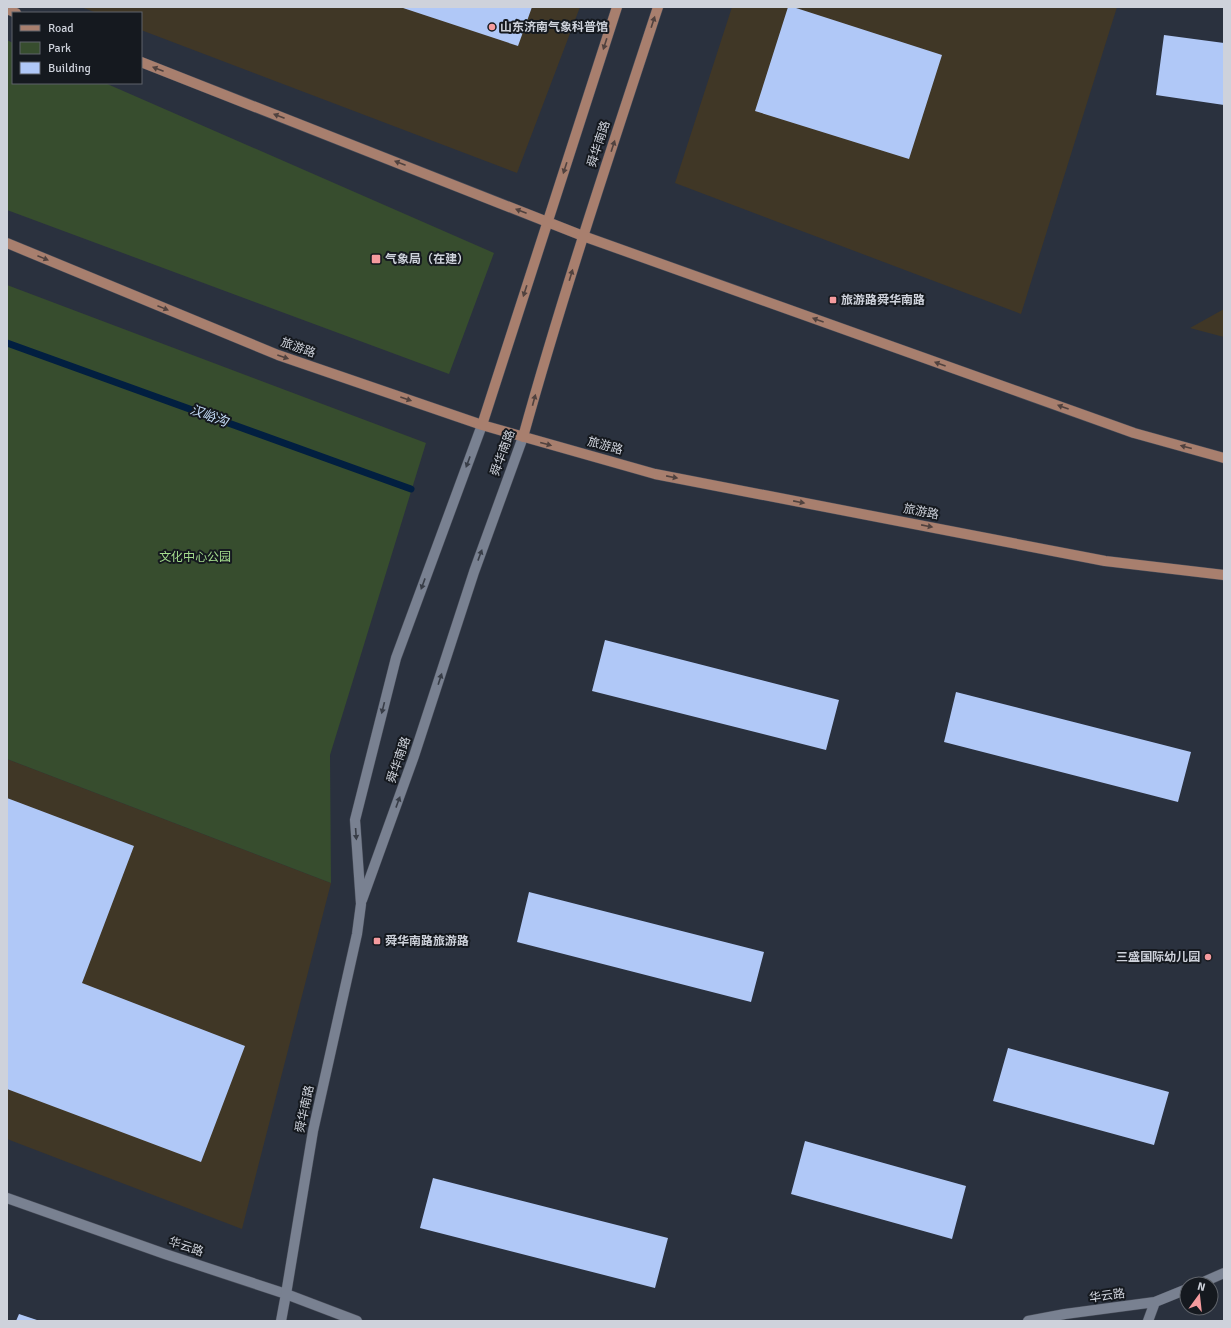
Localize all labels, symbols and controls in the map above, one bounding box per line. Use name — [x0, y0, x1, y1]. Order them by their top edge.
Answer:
legend — [12, 12, 142, 84]
one-way arrow — [650, 16, 656, 28]
place label: 山东济南气象科普馆 — [500, 20, 608, 35]
text: Road — [48, 21, 74, 36]
marker: 山东济南气象科普馆 — [487, 22, 497, 32]
one-way arrow — [602, 38, 608, 50]
text: Park — [48, 41, 71, 56]
text: Building — [48, 61, 91, 76]
one-way arrow — [152, 65, 164, 71]
one-way arrow — [273, 112, 285, 118]
street label: 舜华南路 — [584, 119, 614, 169]
one-way arrow — [610, 139, 616, 151]
one-way arrow — [394, 160, 406, 166]
one-way arrow — [562, 162, 568, 174]
one-way arrow — [515, 207, 527, 213]
place label: 气象局（在建） — [385, 252, 469, 267]
marker: 气象局（在建） — [370, 253, 382, 265]
one-way arrow — [38, 255, 49, 261]
one-way arrow — [568, 269, 574, 281]
one-way arrow — [522, 286, 528, 298]
place label: 旅游路舜华南路 — [841, 293, 925, 308]
marker: 旅游路舜华南路 — [828, 295, 838, 305]
one-way arrow — [158, 305, 170, 311]
one-way arrow — [812, 317, 824, 323]
street label: 旅游路 — [279, 335, 317, 361]
one-way arrow — [278, 354, 290, 360]
one-way arrow — [934, 360, 946, 366]
one-way arrow — [531, 394, 537, 406]
one-way arrow — [401, 397, 413, 403]
water label: 汉峪沟 — [188, 402, 232, 431]
one-way arrow — [1056, 404, 1068, 410]
street label: 舜华南路 — [488, 428, 518, 478]
street label: 旅游路 — [586, 434, 624, 458]
one-way arrow — [540, 441, 552, 447]
one-way arrow — [1180, 444, 1193, 450]
one-way arrow — [465, 456, 471, 468]
one-way arrow — [666, 474, 678, 480]
one-way arrow — [793, 499, 805, 505]
street label: 旅游路 — [902, 501, 940, 523]
one-way arrow — [921, 524, 933, 530]
one-way arrow — [477, 549, 483, 561]
park label: 文化中心公园 — [159, 550, 231, 565]
one-way arrow — [420, 578, 426, 590]
one-way arrow — [437, 672, 443, 684]
one-way arrow — [380, 702, 386, 714]
street label: 舜华南路 — [384, 735, 414, 785]
one-way arrow — [395, 795, 401, 807]
one-way arrow — [352, 828, 359, 840]
place label: 舜华南路旅游路 — [385, 934, 469, 949]
marker: 舜华南路旅游路 — [372, 936, 382, 946]
place label: 三盛国际幼儿园 — [1116, 950, 1200, 965]
marker: 三盛国际幼儿园 — [1203, 952, 1213, 962]
street label: 舜华南路 — [293, 1084, 317, 1134]
street label: 华云路 — [167, 1234, 205, 1260]
north arrow — [1179, 1276, 1219, 1316]
text: N — [1196, 1280, 1207, 1294]
street label: 华云路 — [1088, 1286, 1126, 1306]

